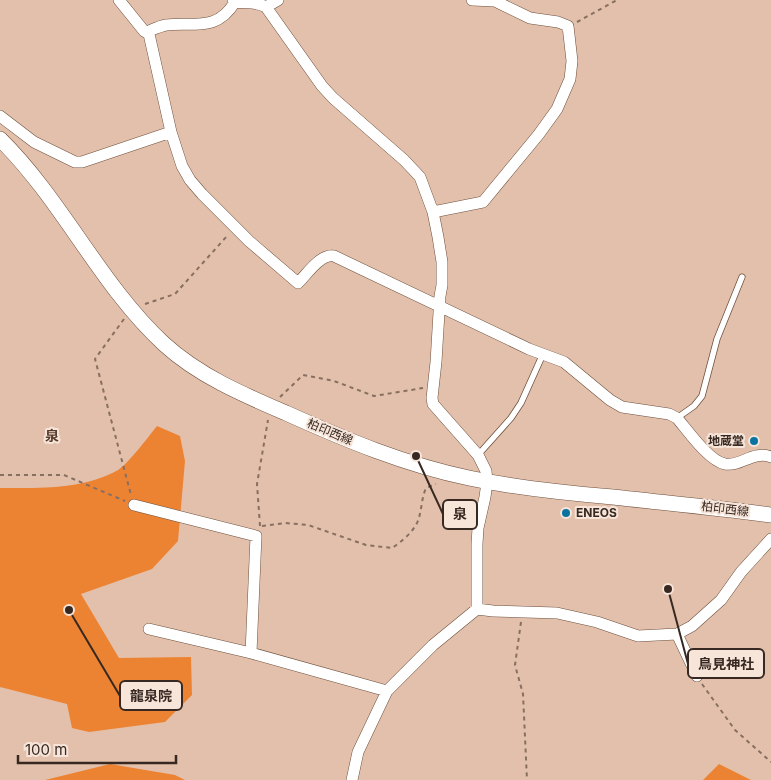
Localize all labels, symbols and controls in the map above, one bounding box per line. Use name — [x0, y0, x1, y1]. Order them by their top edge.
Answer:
street label: 柏印西線 — [305, 415, 355, 448]
district label: 泉 — [45, 427, 59, 444]
place label: 地蔵堂 — [708, 433, 744, 448]
marker: 地蔵堂 — [748, 435, 760, 447]
street label: 柏印西線 — [700, 498, 750, 519]
callout: 泉 — [443, 500, 477, 529]
text: 泉 — [453, 505, 467, 522]
place label: ENEOS — [576, 505, 617, 520]
marker: ENEOS — [560, 507, 572, 519]
callout: 鳥見神社 — [688, 649, 764, 678]
text: 鳥見神社 — [698, 655, 754, 672]
callout: 龍泉院 — [120, 681, 182, 710]
text: 龍泉院 — [130, 687, 172, 704]
scale bar — [18, 732, 175, 764]
text: 100 m — [25, 740, 67, 759]

